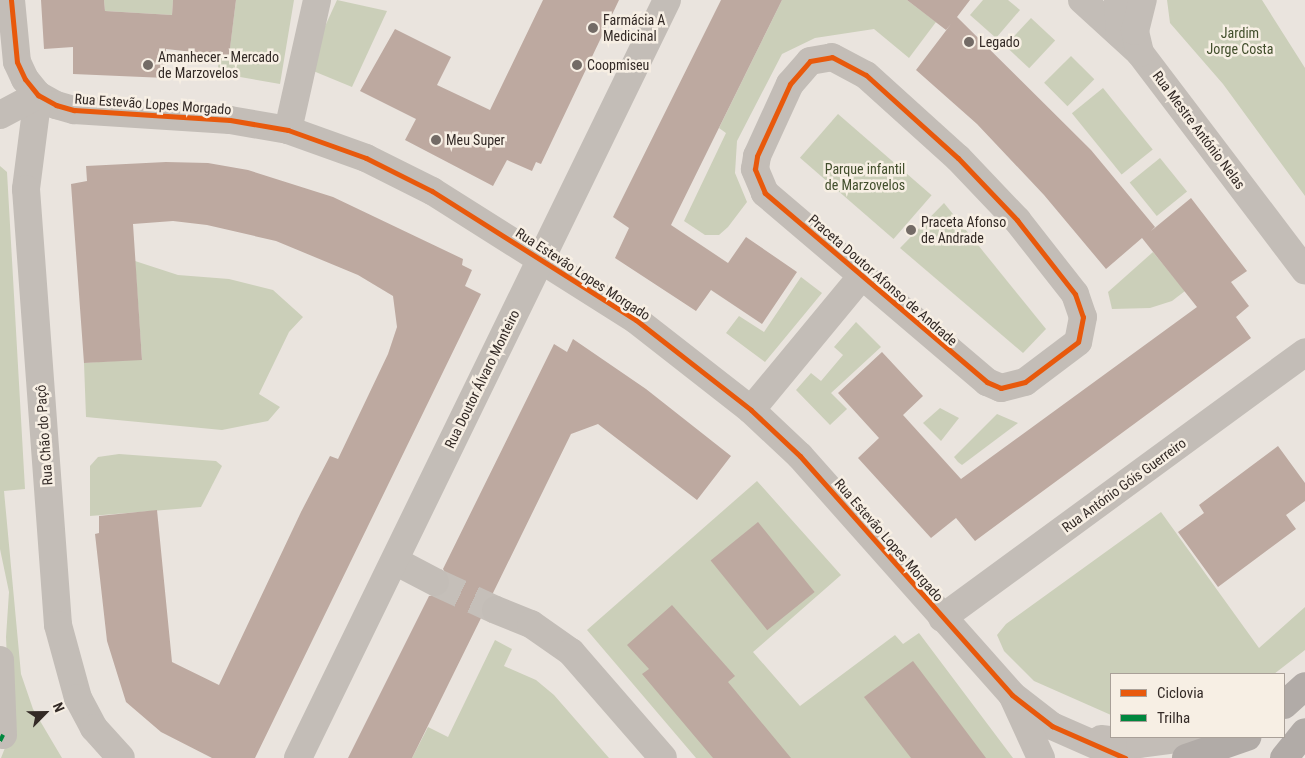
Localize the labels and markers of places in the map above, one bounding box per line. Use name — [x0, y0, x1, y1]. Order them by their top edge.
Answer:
place label: Farmácia A Medicinal — [603, 12, 665, 44]
marker: Farmácia A Medicinal — [587, 22, 599, 34]
place label: Legado — [979, 34, 1020, 50]
marker: Legado — [963, 36, 975, 48]
place label: Amanhecer - Mercado de Marzovelos — [158, 49, 279, 82]
place label: Coopmiseu — [587, 57, 649, 73]
marker: Amanhecer - Mercado de Marzovelos — [142, 59, 154, 71]
marker: Coopmiseu — [571, 59, 583, 71]
place label: Meu Super — [446, 132, 505, 148]
marker: Meu Super — [430, 134, 442, 146]
place label: Praceta Afonso de Andrade — [921, 214, 1006, 246]
marker: Praceta Afonso de Andrade — [905, 224, 917, 236]

